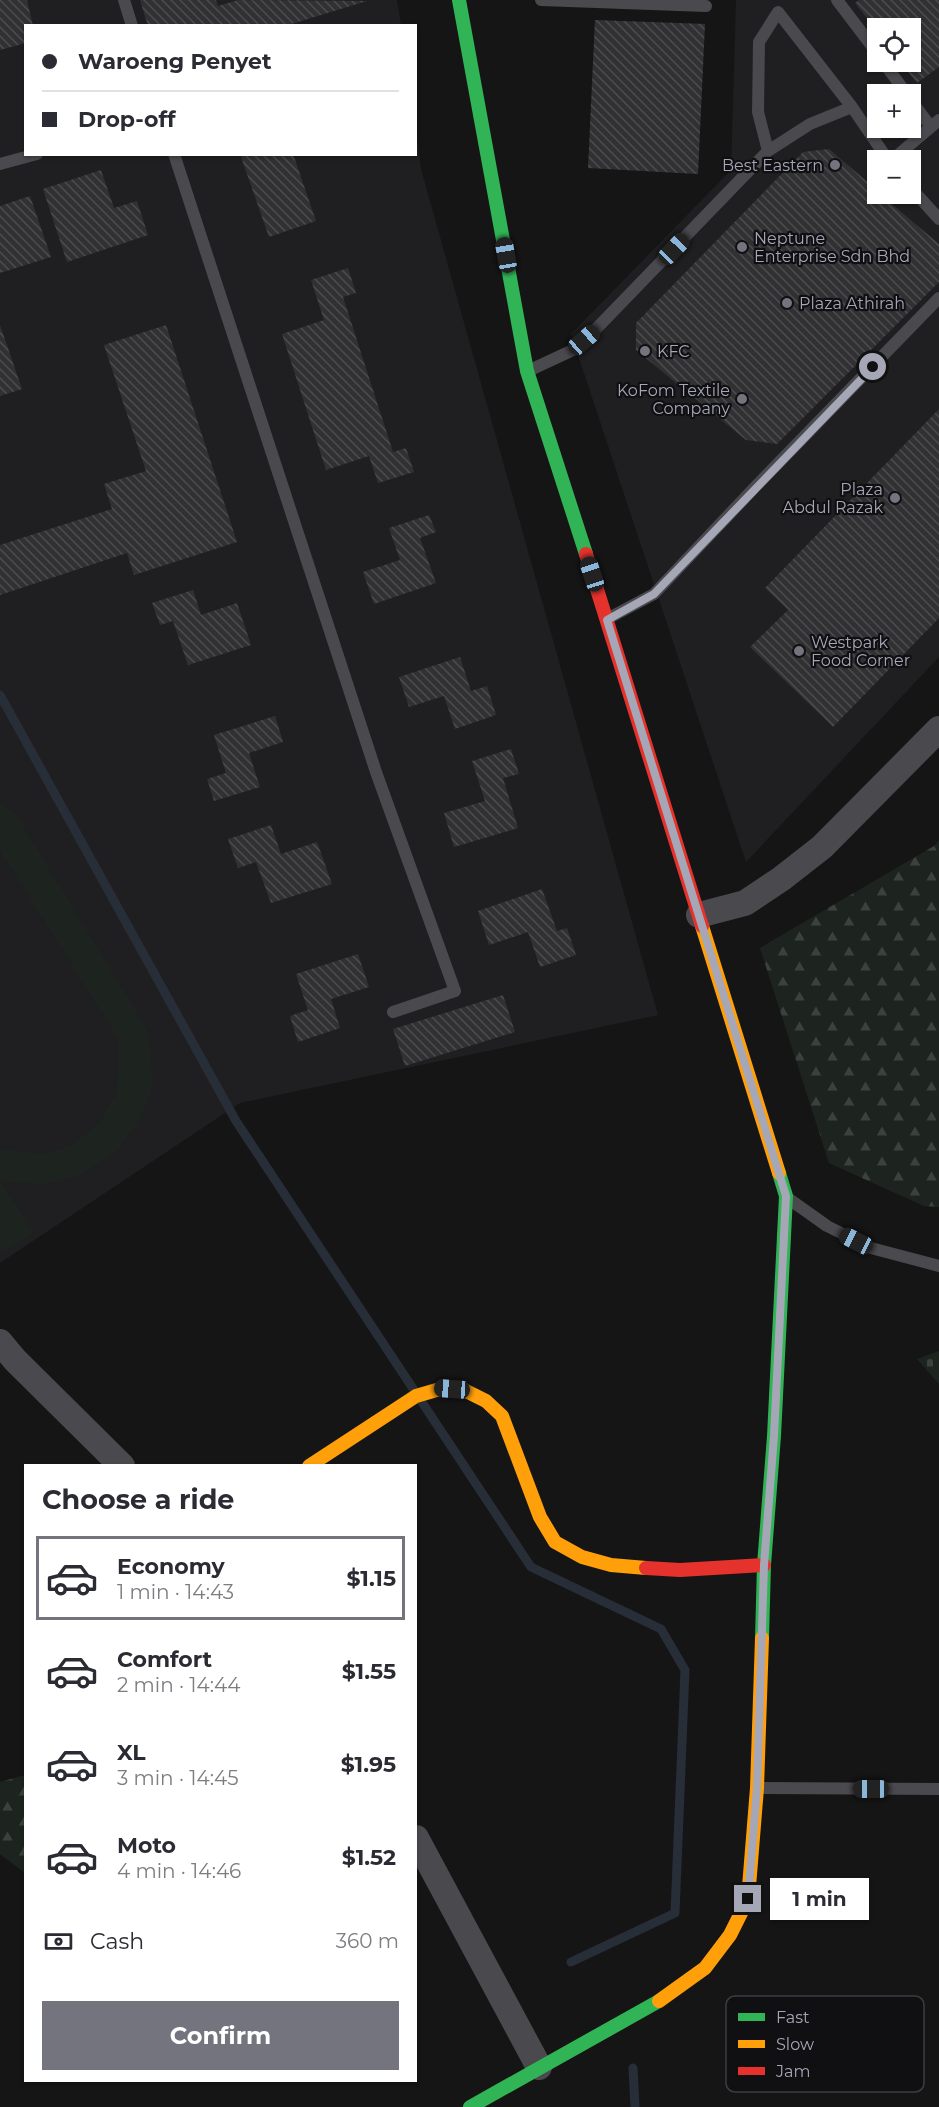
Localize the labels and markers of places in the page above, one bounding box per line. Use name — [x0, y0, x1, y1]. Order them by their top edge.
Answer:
place label: Best Eastern — [722, 156, 823, 175]
marker: Best Eastern — [828, 158, 842, 172]
place label: Neptune Enterprise Sdn Bhd — [754, 229, 910, 266]
marker: Neptune Enterprise Sdn Bhd — [735, 240, 749, 254]
place label: Plaza Athirah — [799, 294, 905, 313]
marker: Plaza Athirah — [780, 296, 794, 310]
place label: KFC — [657, 342, 690, 361]
marker: KFC — [638, 344, 652, 358]
place label: KoFom Textile Company — [617, 381, 730, 418]
marker: KoFom Textile Company — [735, 392, 749, 406]
place label: Plaza Abdul Razak — [782, 480, 883, 517]
marker: Plaza Abdul Razak — [888, 491, 902, 505]
place label: Westpark Food Corner — [811, 633, 910, 670]
marker: Westpark Food Corner — [792, 644, 806, 658]

